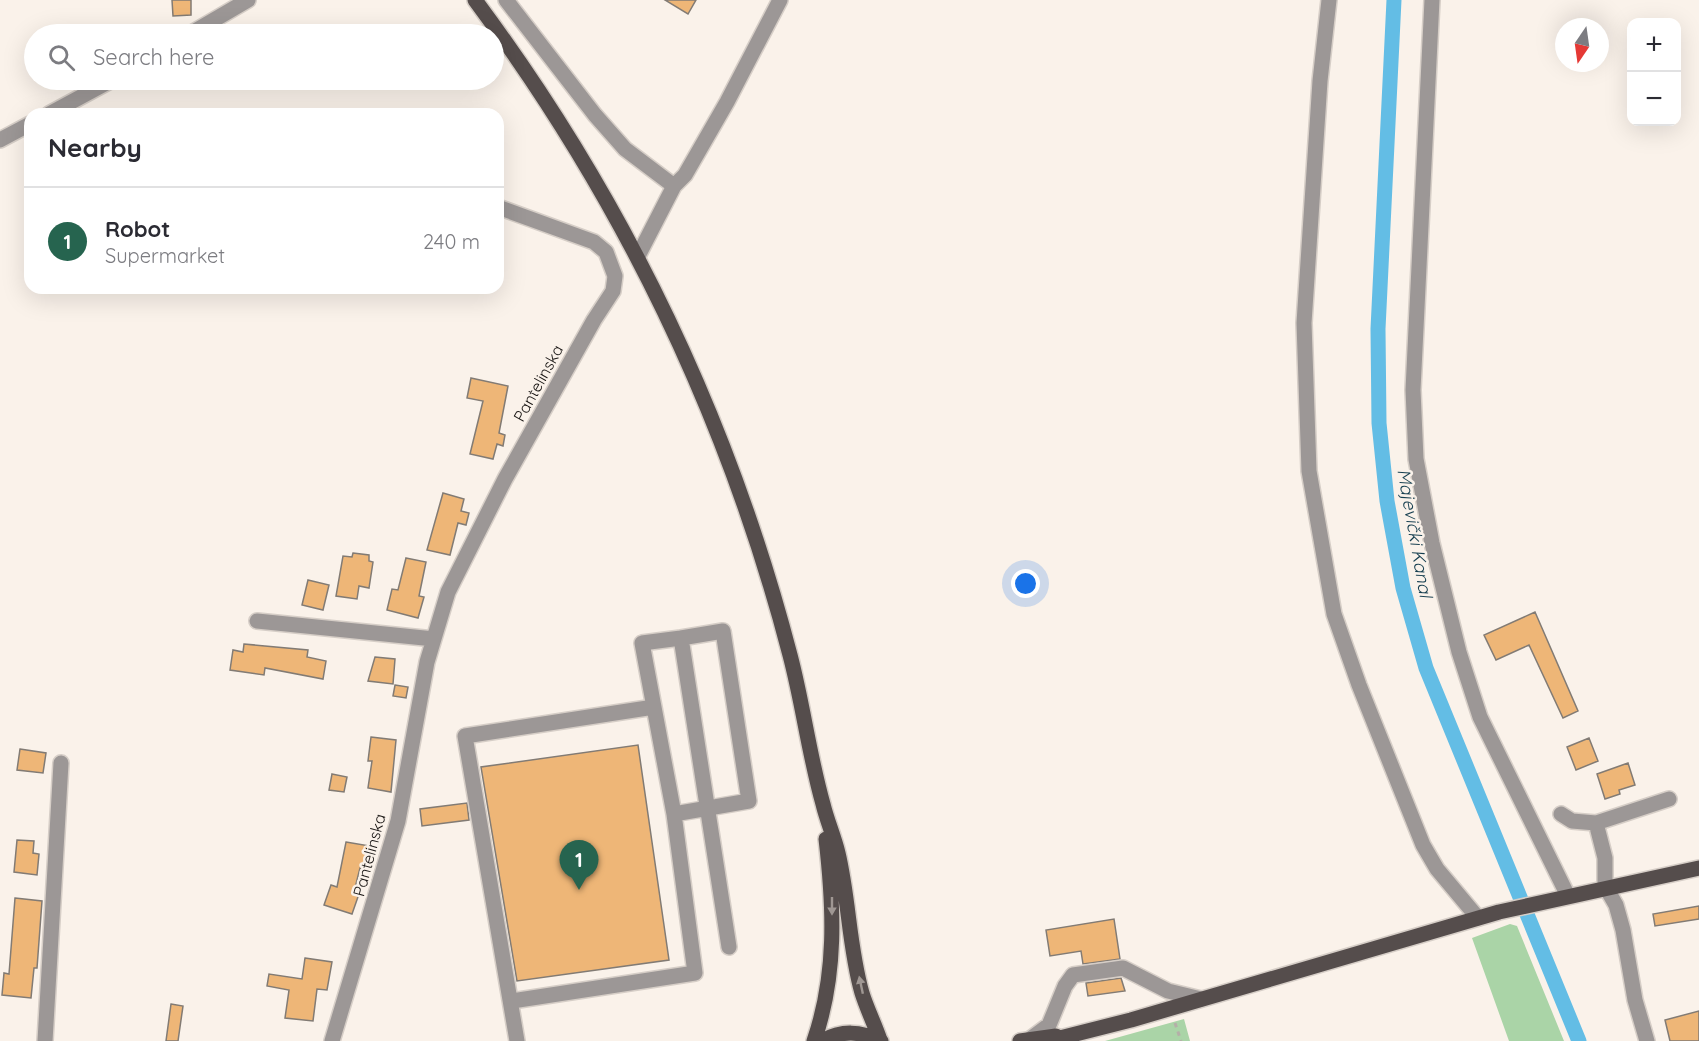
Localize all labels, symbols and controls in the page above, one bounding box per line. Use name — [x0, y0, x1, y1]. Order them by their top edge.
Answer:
north arrow — [1555, 18, 1609, 72]
map controls — [1627, 18, 1681, 126]
button: + — [1627, 18, 1681, 72]
search box — [24, 24, 504, 90]
icon: search — [45, 41, 78, 74]
text: Search here — [93, 43, 214, 71]
button: − — [1627, 72, 1681, 126]
text: Nearby — [48, 131, 142, 164]
text: Robot — [105, 215, 170, 243]
text: 1 — [64, 229, 71, 254]
text: 240 m — [423, 229, 480, 254]
text: Supermarket — [105, 243, 225, 268]
street label: Pantelinska — [509, 341, 567, 425]
water label: Majevički Kanal — [1392, 467, 1438, 601]
your location — [1011, 569, 1040, 598]
street label: Pantelinska — [348, 811, 390, 899]
pin: 1 — [560, 840, 598, 890]
one-way arrow — [828, 897, 837, 916]
one-way arrow — [856, 976, 865, 995]

